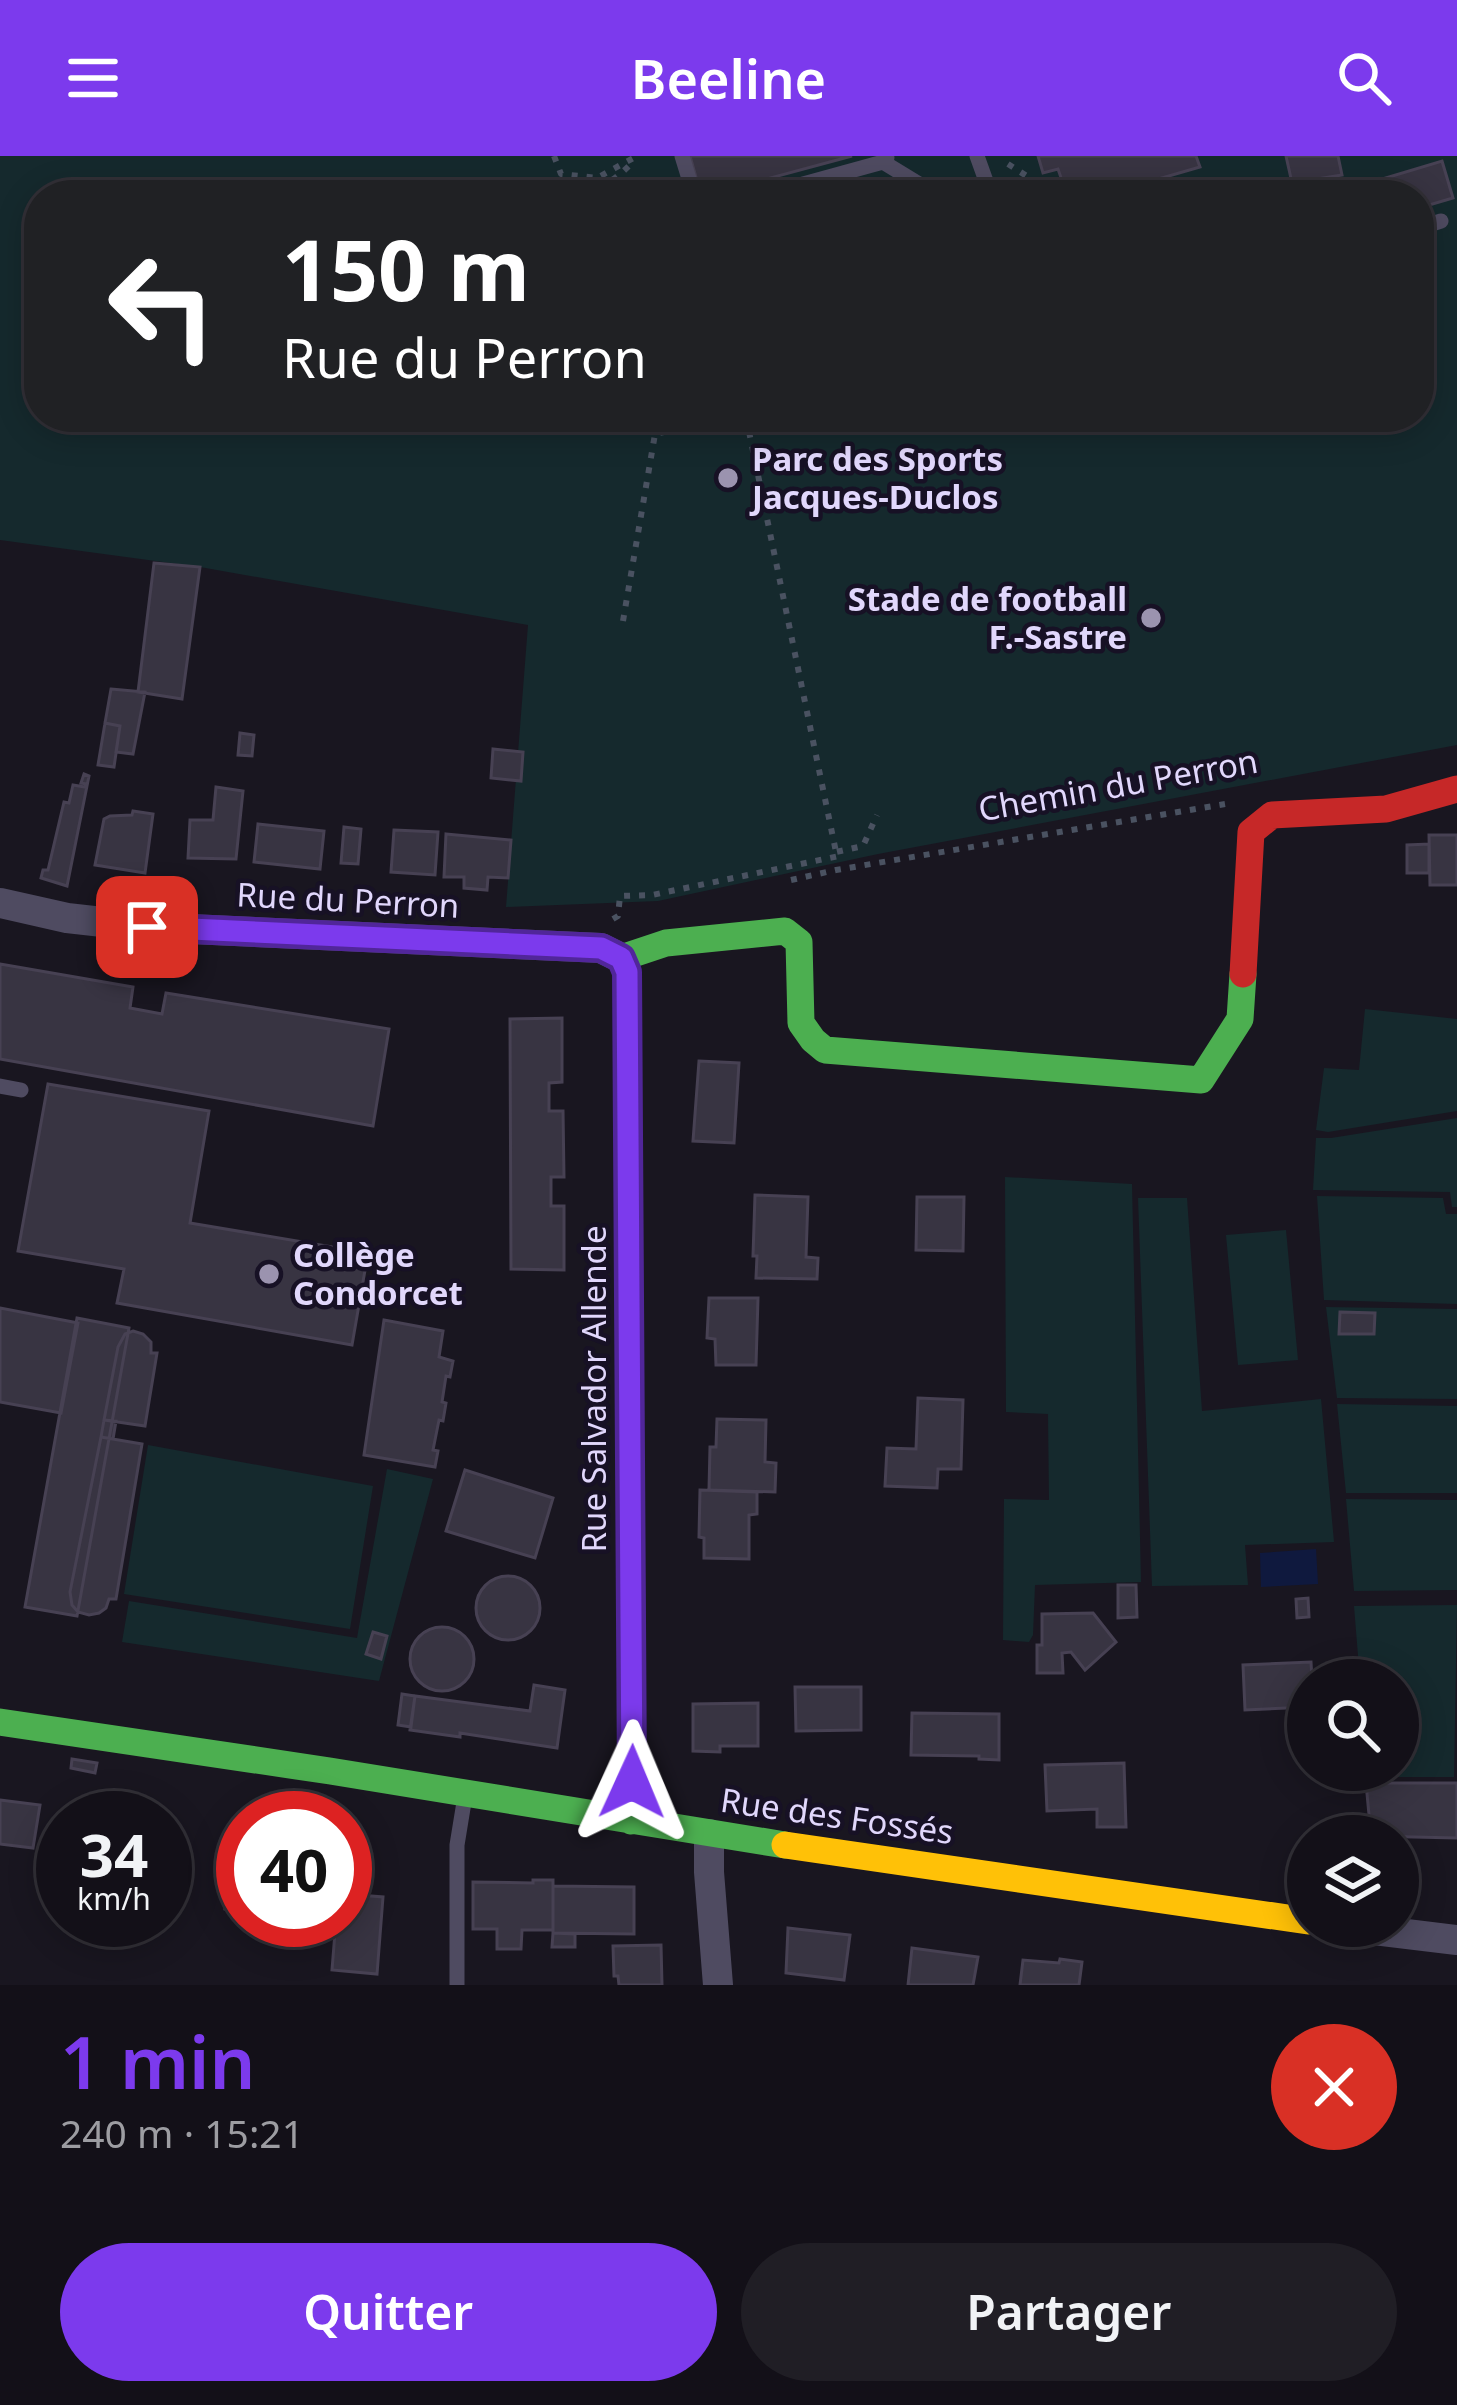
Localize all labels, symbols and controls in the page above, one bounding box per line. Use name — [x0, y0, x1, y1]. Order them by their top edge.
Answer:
text: Beeline — [631, 41, 826, 115]
icon: menu — [60, 45, 126, 111]
icon: search — [1331, 45, 1397, 111]
text: 150 m — [282, 211, 530, 326]
icon: left — [84, 228, 240, 384]
text: Rue du Perron — [282, 320, 647, 394]
place label: Parc des Sports Jacques-Duclos — [749, 436, 1003, 519]
marker: Parc des Sports Jacques-Duclos — [715, 465, 741, 491]
place label: Stade de football F.-Sastre — [848, 576, 1127, 659]
marker: Stade de football F.-Sastre — [1138, 605, 1164, 631]
street label: Chemin du Perron — [975, 738, 1261, 831]
street label: Rue du Perron — [236, 871, 461, 928]
pin — [96, 876, 198, 978]
icon: arrive — [114, 894, 180, 960]
street label: Rue Salvador Allende — [571, 1225, 616, 1553]
place label: Collège Condorcet — [293, 1232, 463, 1315]
marker: Collège Condorcet — [256, 1261, 282, 1287]
map controls — [1287, 1659, 1419, 1947]
button: search — [1287, 1659, 1419, 1791]
position arrow — [569, 1719, 695, 1845]
street label: Rue des Fossés — [718, 1777, 956, 1854]
speed limit sign: 40 — [216, 1791, 372, 1947]
text: 34 — [80, 1813, 148, 1895]
button: layers — [1287, 1815, 1419, 1947]
text: km/h — [77, 1878, 151, 1919]
text: 1 min — [60, 2012, 255, 2110]
button: close — [1271, 2024, 1397, 2150]
text: 240 m · 15:21 — [60, 2106, 304, 2159]
button: Quitter — [60, 2243, 717, 2381]
button: Partager — [741, 2243, 1397, 2381]

